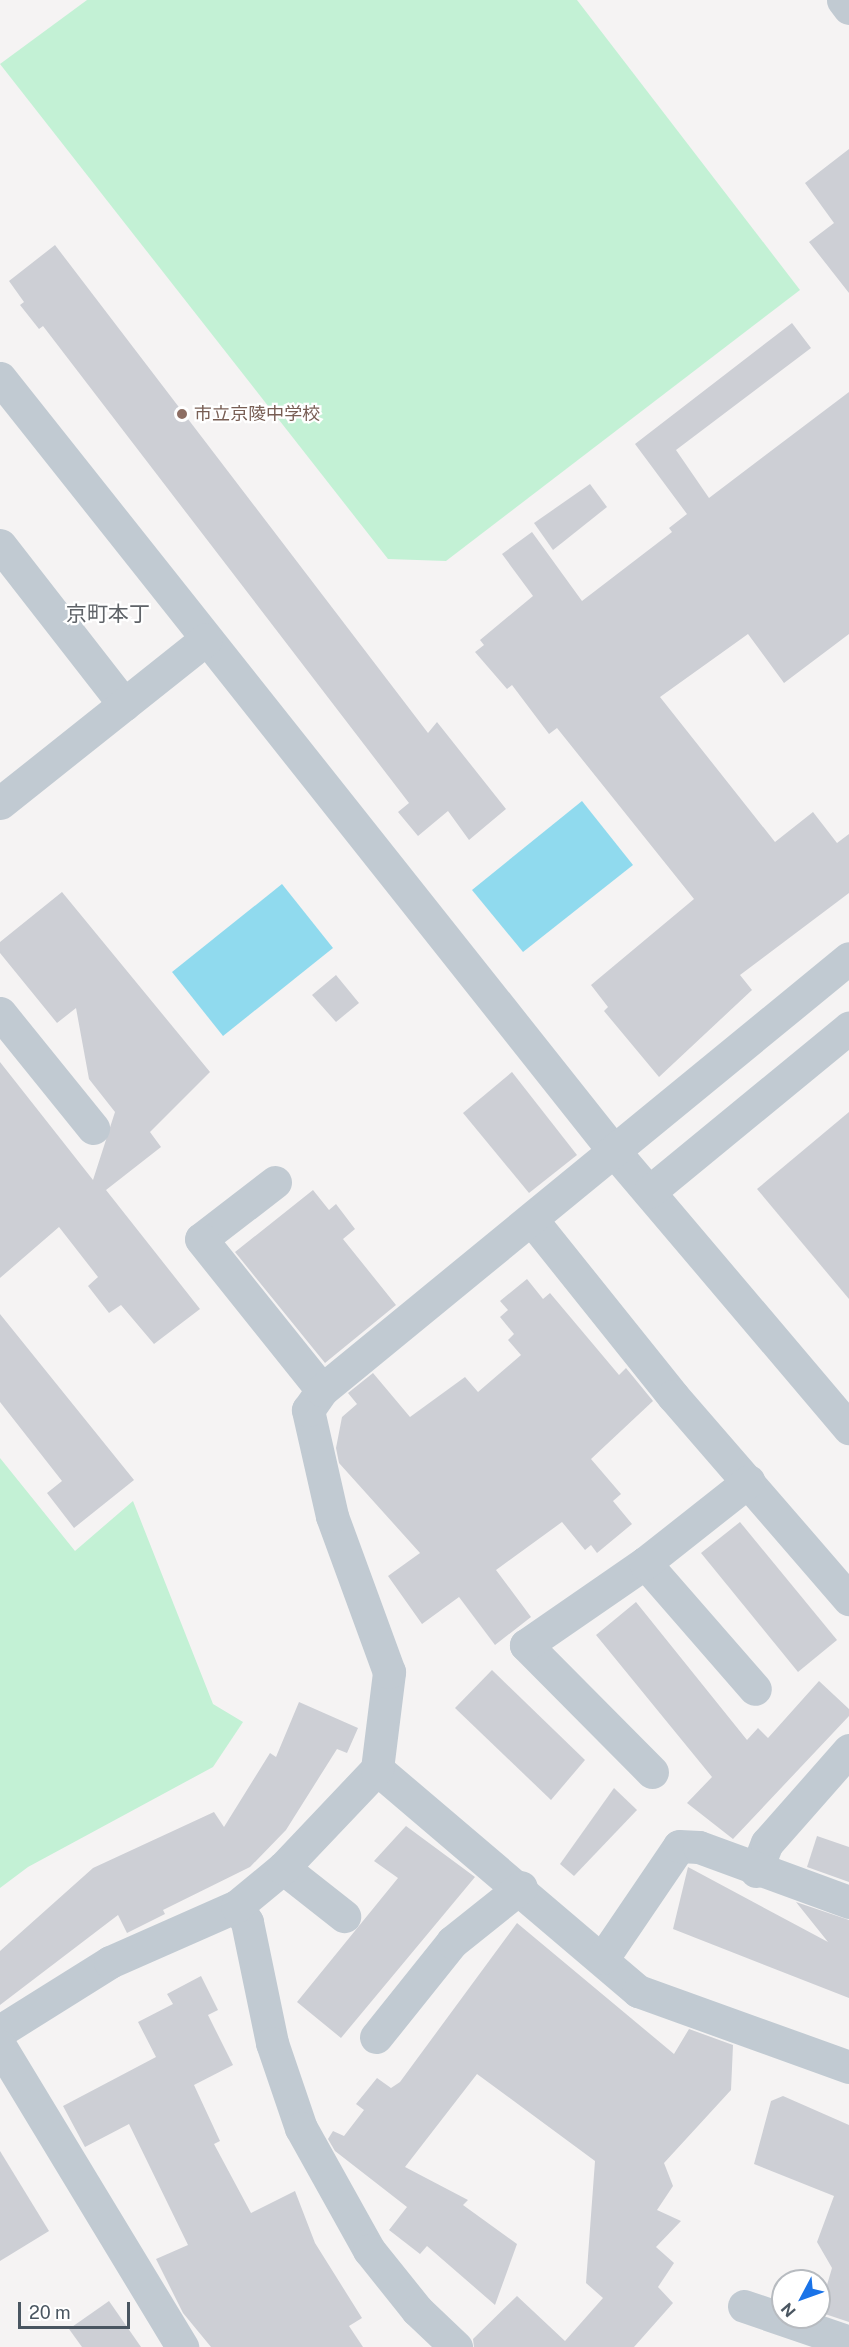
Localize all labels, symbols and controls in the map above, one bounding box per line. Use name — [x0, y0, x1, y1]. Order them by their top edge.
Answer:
place label: 市立京陵中学校 — [194, 403, 320, 425]
marker: 市立京陵中学校 — [175, 407, 189, 421]
district label: 京町本丁 — [66, 601, 150, 627]
north arrow — [771, 2269, 831, 2329]
scale bar — [21, 2290, 134, 2328]
text: N — [777, 2299, 800, 2321]
text: 20 m — [29, 2302, 71, 2323]

